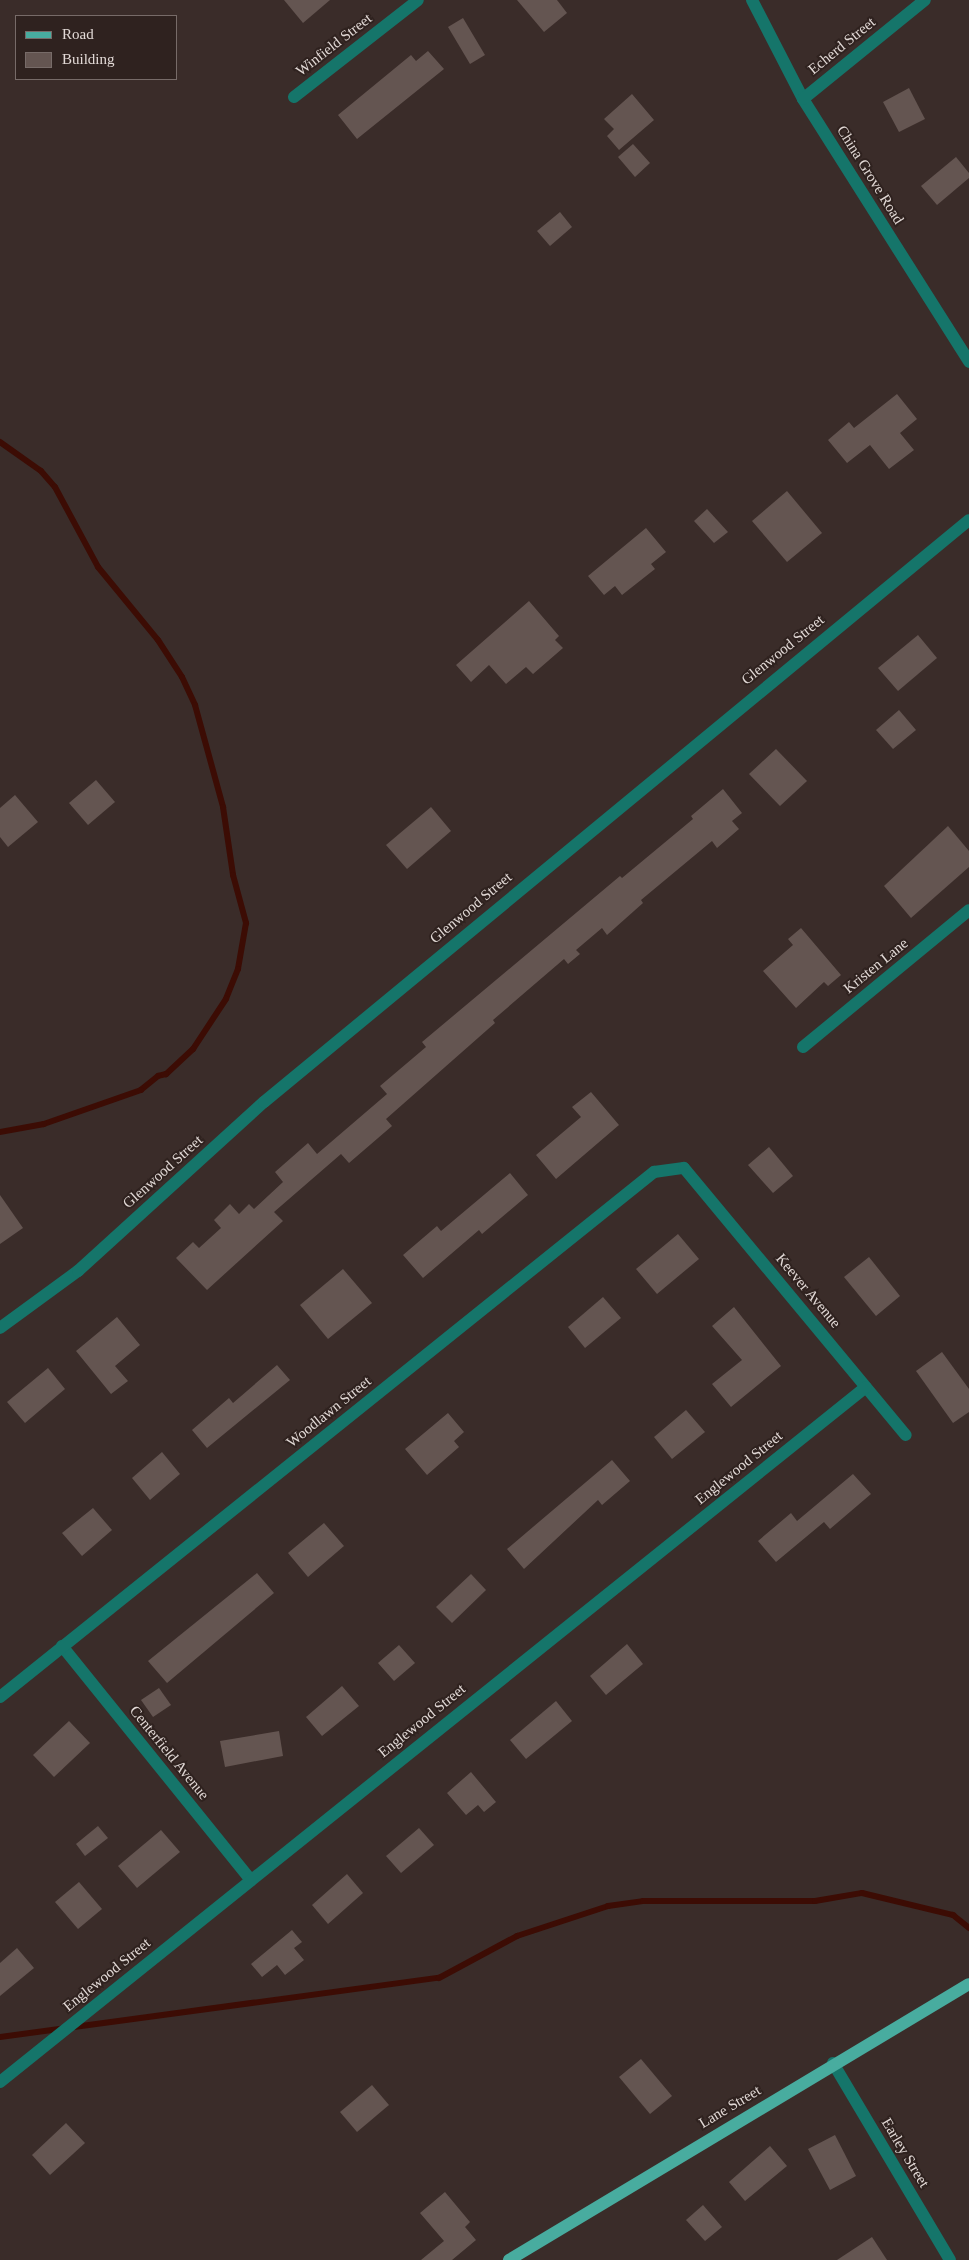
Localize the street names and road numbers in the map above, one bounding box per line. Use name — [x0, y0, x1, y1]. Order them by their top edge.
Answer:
street label: Winfield Street — [292, 10, 376, 80]
street label: Echerd Street — [805, 13, 879, 79]
street label: China Grove Road — [833, 123, 907, 227]
street label: Glenwood Street — [738, 611, 828, 689]
street label: Glenwood Street — [426, 869, 516, 947]
street label: Kristen Lane — [840, 934, 912, 998]
street label: Glenwood Street — [119, 1131, 207, 1213]
street label: Keever Avenue — [771, 1250, 845, 1332]
street label: Woodlawn Street — [283, 1372, 375, 1452]
street label: Englewood Street — [692, 1427, 786, 1509]
street label: Englewood Street — [375, 1680, 469, 1762]
street label: Centerfield Avenue — [125, 1702, 213, 1804]
street label: Englewood Street — [60, 1934, 154, 2016]
street label: Lane Street — [696, 2082, 764, 2132]
street label: Earley Street — [877, 2115, 933, 2191]

